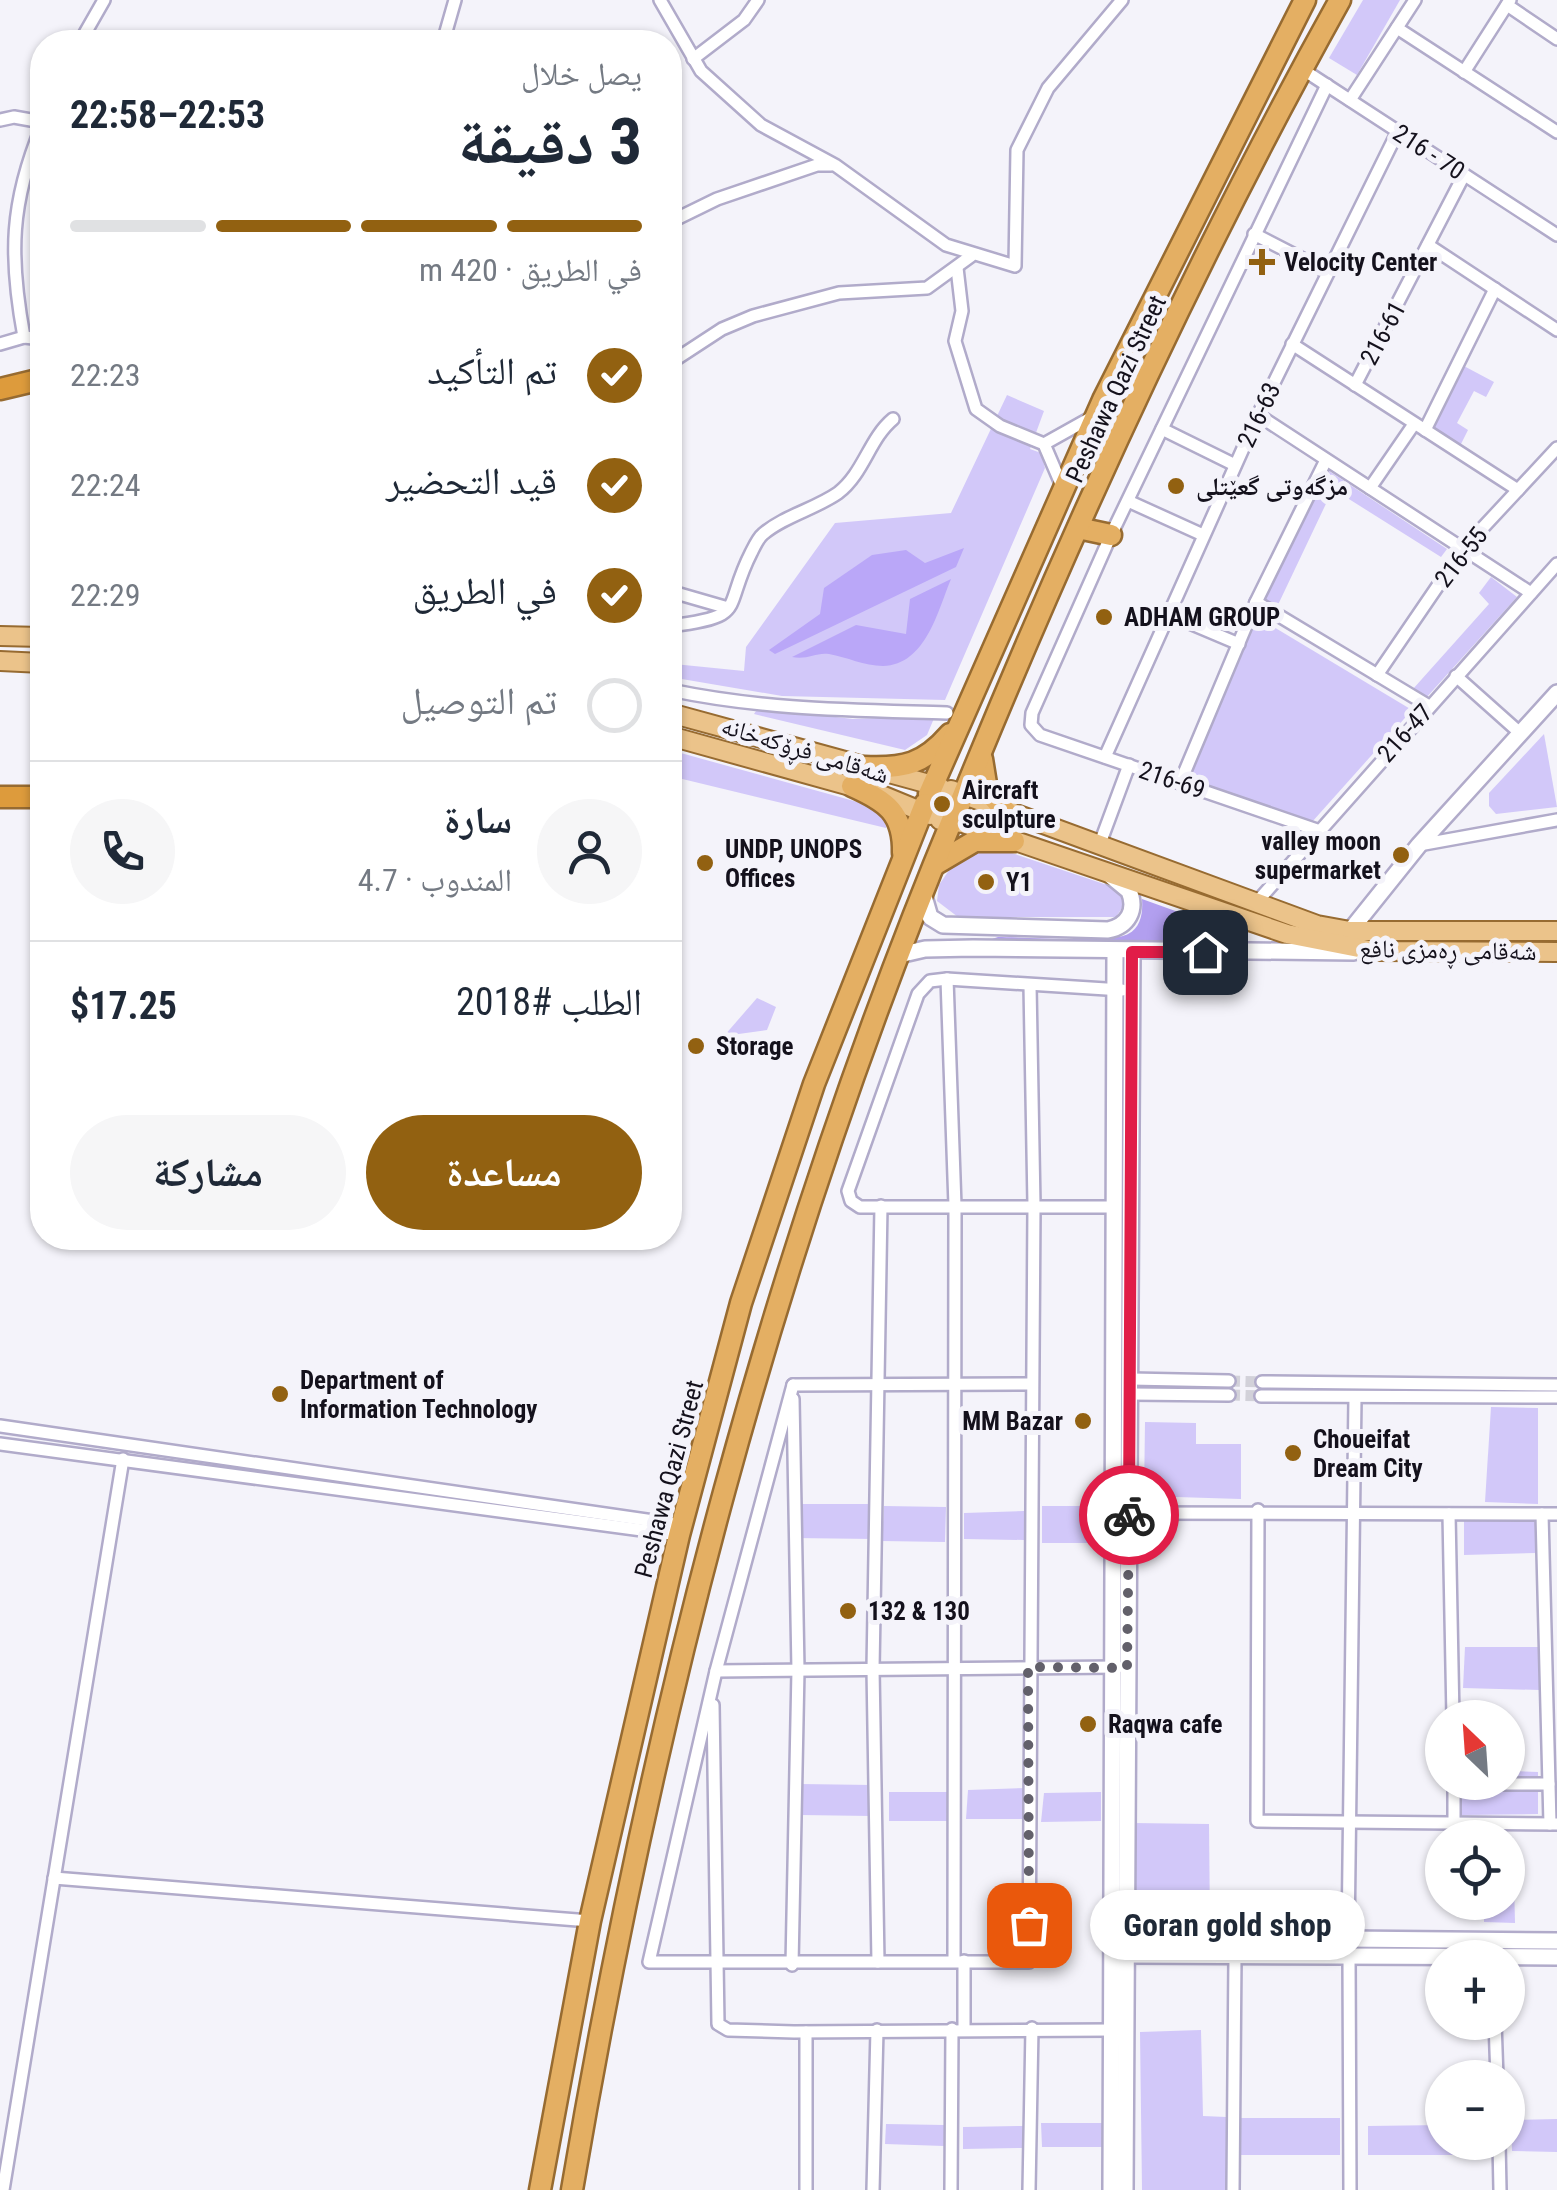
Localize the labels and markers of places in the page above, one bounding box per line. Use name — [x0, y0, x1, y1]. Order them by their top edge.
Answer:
place label: Velocity Center — [1284, 248, 1437, 277]
marker: Velocity Center — [1249, 249, 1275, 275]
place label: مزگەوتی گعێتلی — [1196, 472, 1348, 502]
marker: مزگەوتی گعێتلی — [1165, 475, 1187, 497]
place label: ADHAM GROUP — [1124, 603, 1280, 632]
marker: ADHAM GROUP — [1093, 606, 1115, 628]
place label: Aircraft sculpture — [962, 776, 1056, 834]
marker: Aircraft sculpture — [931, 793, 953, 815]
place label: valley moon supermarket — [1255, 827, 1381, 885]
place label: UNDP, UNOPS Offices — [725, 835, 862, 893]
marker: valley moon supermarket — [1390, 844, 1412, 866]
marker: UNDP, UNOPS Offices — [694, 852, 716, 874]
place label: Y1 — [1006, 868, 1032, 897]
marker: Y1 — [975, 871, 997, 893]
pin — [1163, 910, 1248, 995]
place label: Storage — [716, 1032, 794, 1061]
marker: Storage — [685, 1035, 707, 1057]
place label: Department of Information Technology — [300, 1366, 537, 1424]
marker: Department of Information Technology — [269, 1383, 291, 1405]
place label: MM Bazar — [962, 1407, 1063, 1436]
marker: MM Bazar — [1072, 1410, 1094, 1432]
place label: Choueifat Dream City — [1313, 1425, 1423, 1483]
marker: Choueifat Dream City — [1282, 1442, 1304, 1464]
place label: 132 & 130 — [868, 1597, 970, 1626]
marker: 132 & 130 — [837, 1600, 859, 1622]
place label: Raqwa cafe — [1108, 1710, 1223, 1739]
marker: Raqwa cafe — [1077, 1713, 1099, 1735]
pin — [987, 1883, 1072, 1968]
callout: Goran gold shop — [1089, 1890, 1364, 1960]

